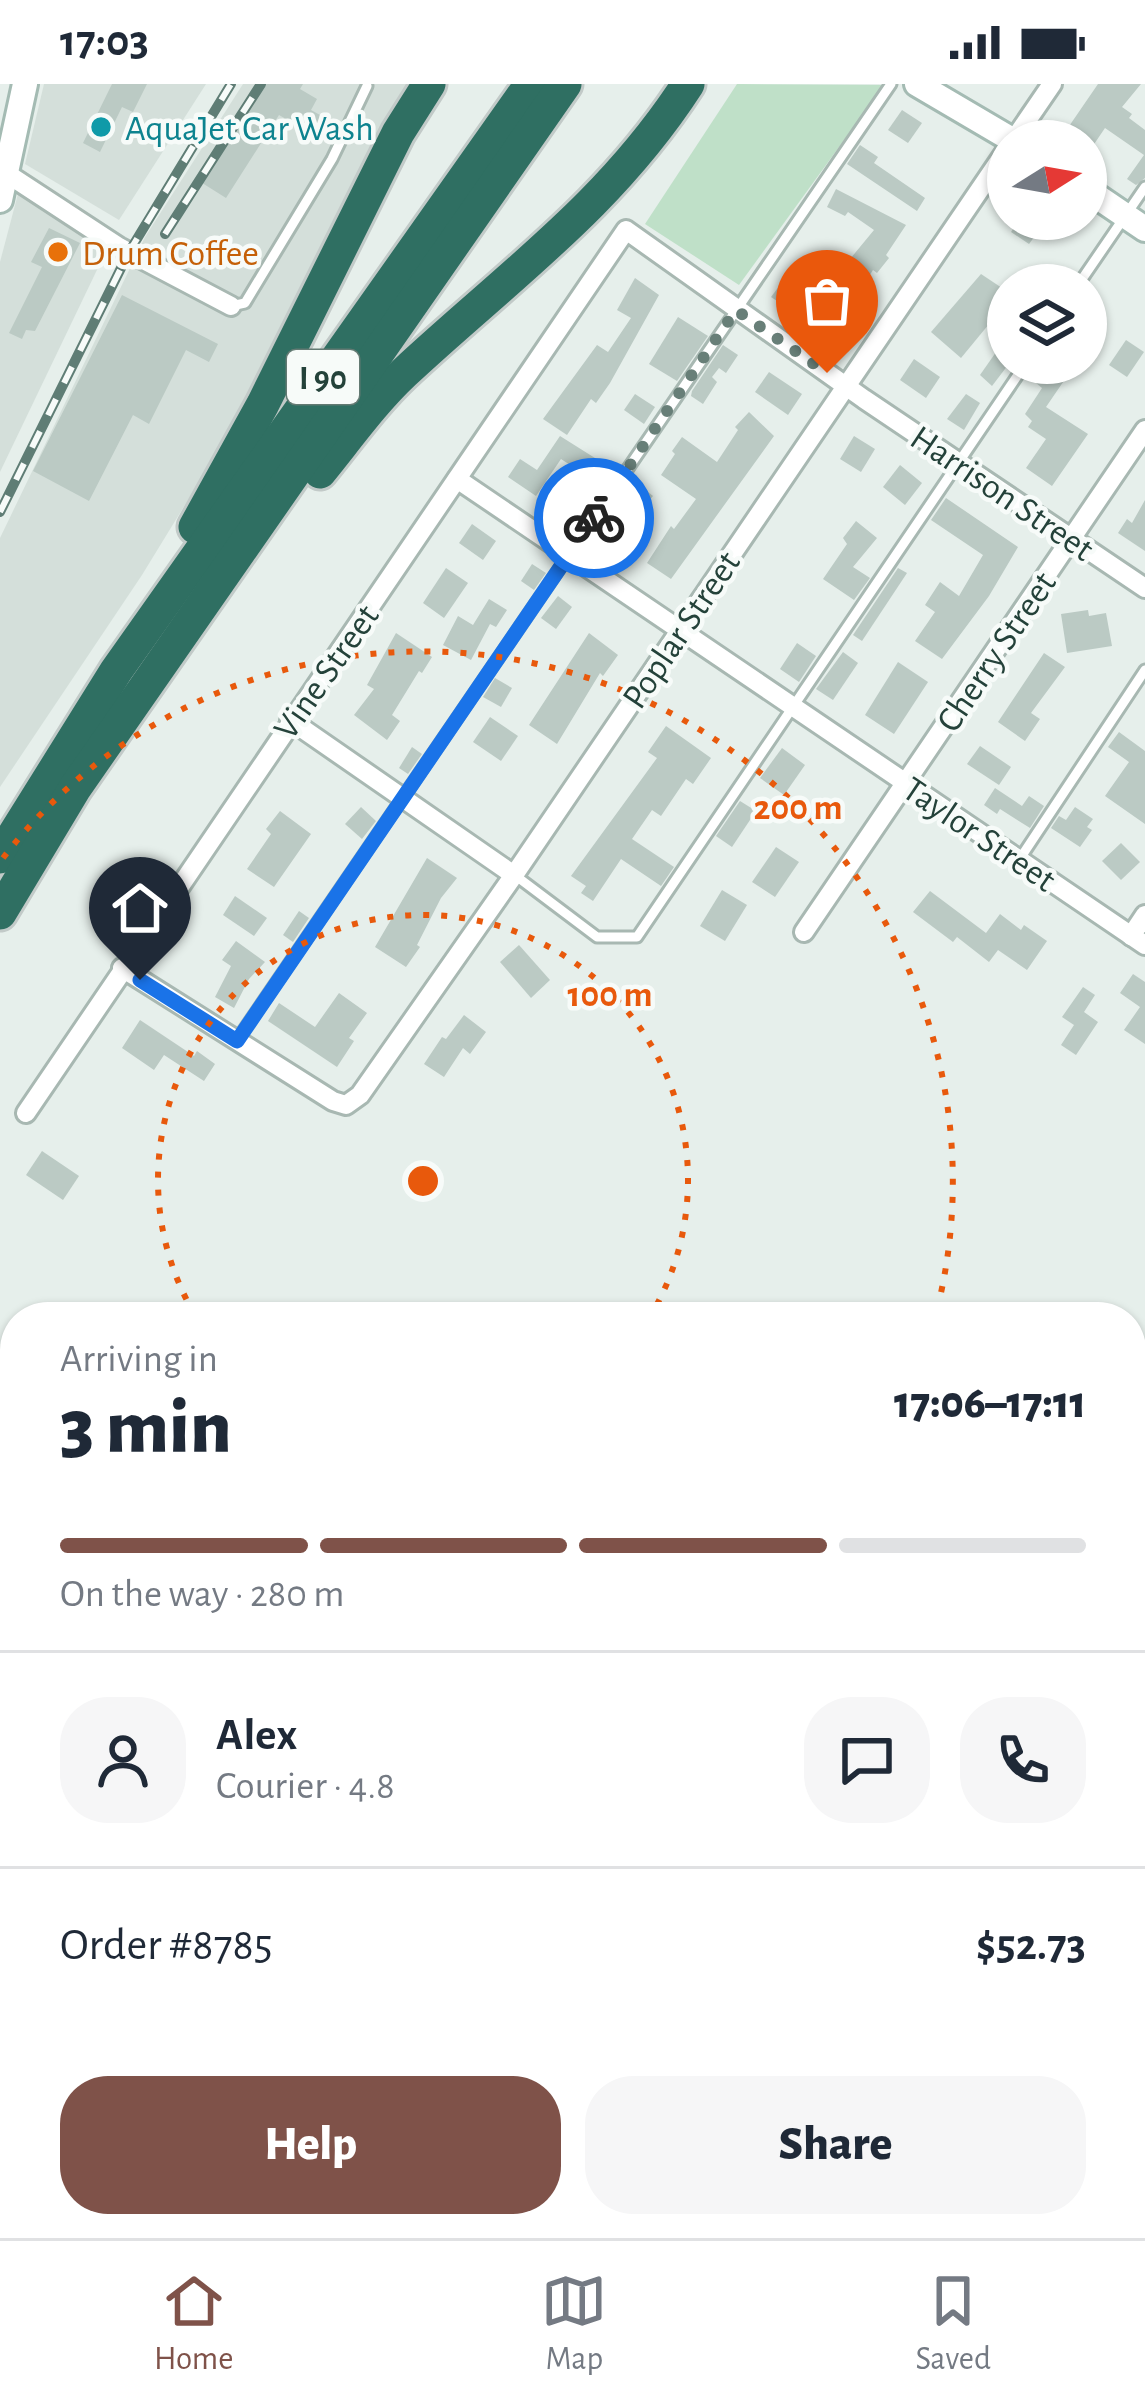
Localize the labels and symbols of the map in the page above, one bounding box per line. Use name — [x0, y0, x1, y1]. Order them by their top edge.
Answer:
place label: AquaJet Car Wash — [125, 111, 374, 147]
marker: AquaJet Car Wash — [88, 114, 114, 140]
north arrow — [987, 120, 1107, 240]
place label: Drum Coffee — [82, 236, 259, 272]
marker: Drum Coffee — [45, 239, 71, 265]
pin — [776, 250, 878, 373]
road number: I 90 — [287, 350, 359, 404]
street label: Harrison Street — [904, 419, 1100, 568]
courier — [534, 458, 654, 578]
street label: Poplar Street — [616, 545, 747, 715]
street label: Cherry Street — [930, 565, 1063, 738]
street label: Vine Street — [267, 598, 386, 746]
street label: Taylor Street — [896, 771, 1062, 899]
text: 200 m — [754, 790, 842, 826]
pin — [89, 857, 191, 980]
text: 100 m — [568, 977, 652, 1013]
centre of rings — [402, 1160, 444, 1202]

